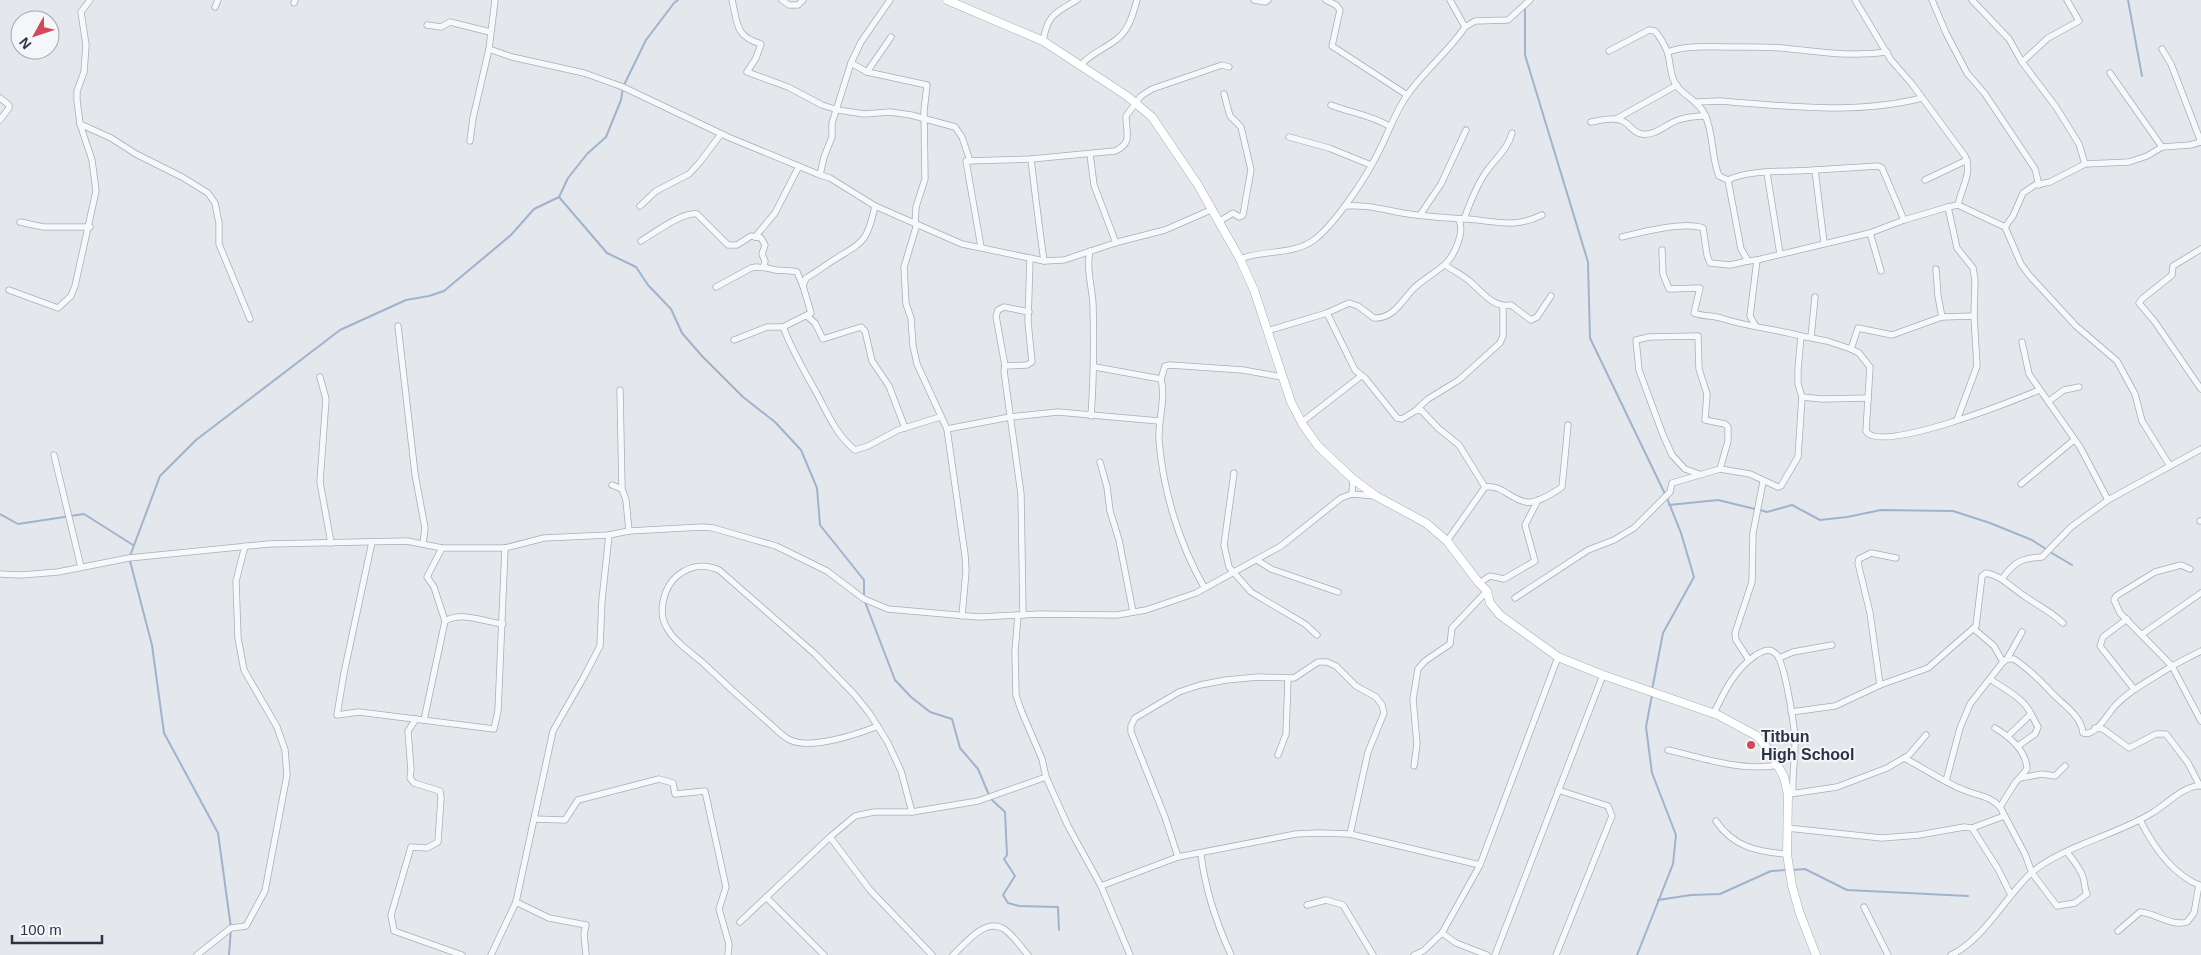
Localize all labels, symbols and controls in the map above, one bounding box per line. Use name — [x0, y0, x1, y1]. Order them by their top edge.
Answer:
north arrow — [10, 10, 60, 60]
text: N — [16, 34, 34, 52]
place label: Titbun High School — [1761, 728, 1854, 763]
marker: Titbun High School — [1745, 739, 1757, 751]
scale bar — [12, 912, 102, 944]
text: 100 m — [20, 921, 62, 938]

